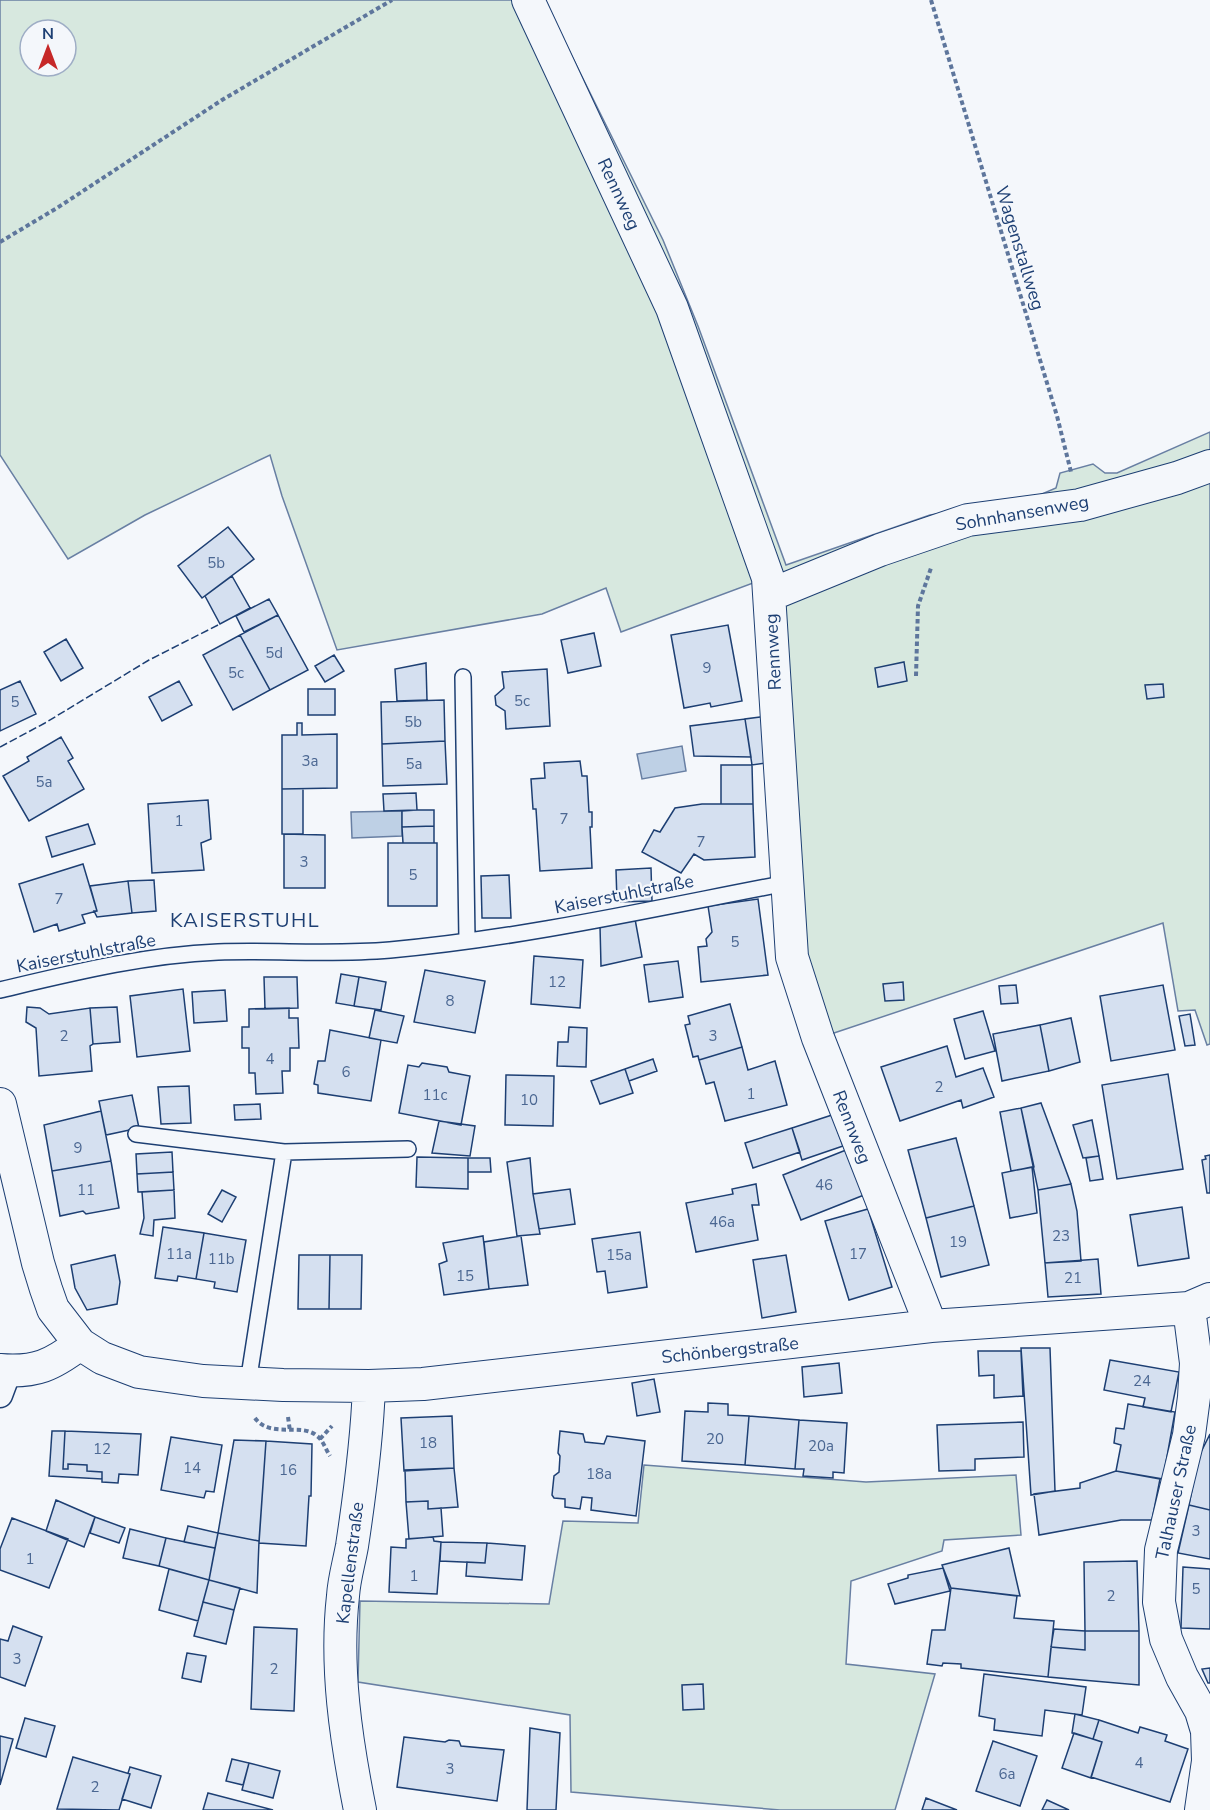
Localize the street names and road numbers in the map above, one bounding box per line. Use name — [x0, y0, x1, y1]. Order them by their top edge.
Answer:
street label: Rennweg — [592, 154, 646, 234]
street label: Wagenstallweg — [990, 183, 1050, 313]
street label: Sohnhansenweg — [953, 489, 1091, 537]
street label: Rennweg — [759, 613, 787, 691]
street label: Kaiserstuhlstraße — [552, 869, 696, 919]
street label: Kaiserstuhlstraße — [14, 928, 158, 978]
street label: Rennweg — [827, 1087, 877, 1167]
street label: Schönbergstraße — [660, 1331, 800, 1369]
street label: Talhauser Straße — [1150, 1422, 1202, 1562]
street label: Kapellenstraße — [331, 1501, 369, 1625]

